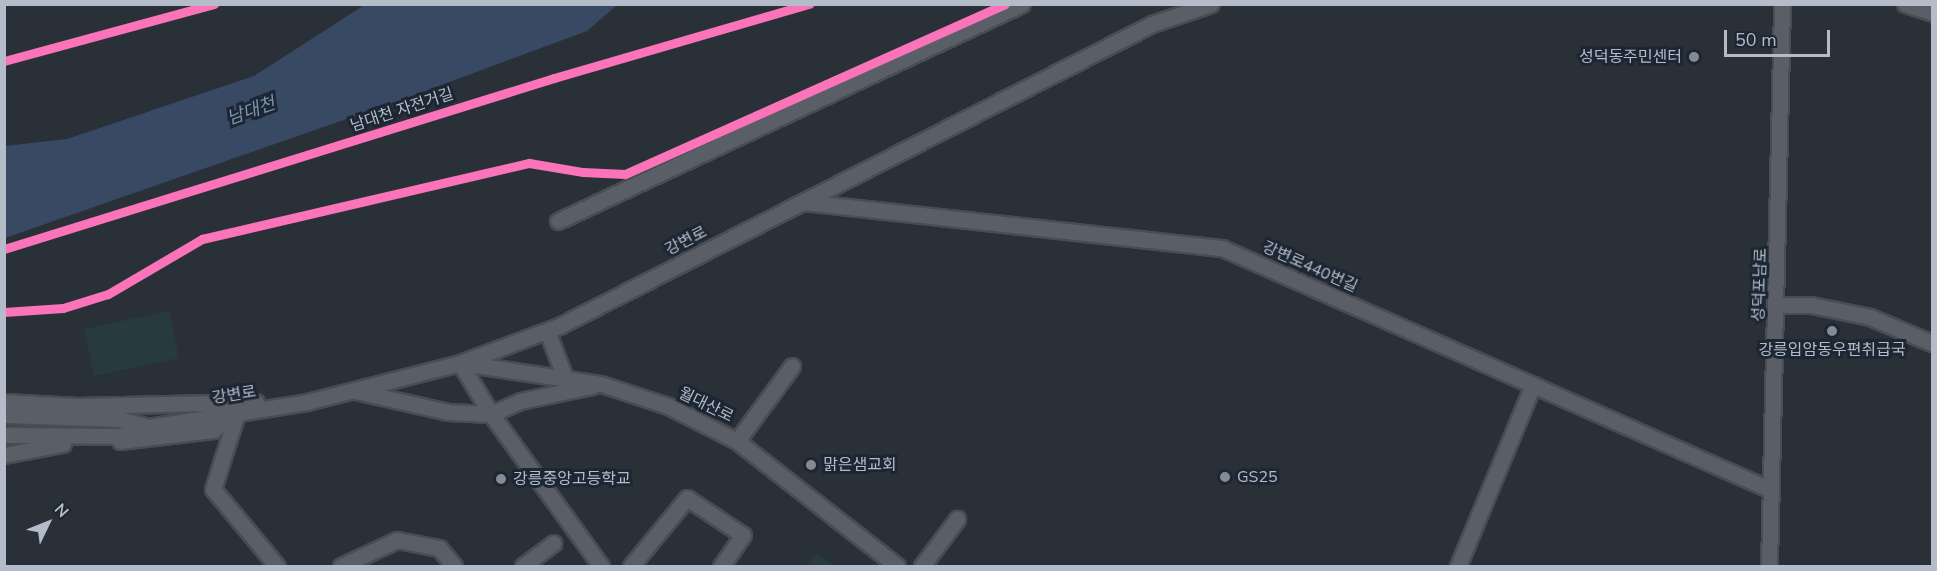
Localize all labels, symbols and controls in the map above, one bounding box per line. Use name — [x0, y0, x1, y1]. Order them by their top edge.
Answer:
scale bar — [1727, 18, 1834, 56]
text: 50 m — [1735, 28, 1777, 52]
place label: 성덕동주민센터 — [1579, 47, 1682, 67]
marker: 성덕동주민센터 — [1687, 50, 1701, 64]
street label: 남대천 자전거길 — [348, 84, 456, 136]
water label: 남대천 — [224, 92, 278, 130]
street label: 강변로 — [662, 222, 710, 260]
street label: 강변로440번길 — [1259, 237, 1361, 297]
street label: 성덕포남로 — [1749, 248, 1771, 322]
marker: 강릉입암동우편취급국 — [1825, 324, 1839, 338]
place label: 강릉입암동우편취급국 — [1758, 340, 1906, 360]
street label: 강변로 — [211, 382, 257, 408]
street label: 월대산로 — [675, 383, 737, 427]
place label: 맑은샘교회 — [823, 455, 897, 475]
marker: 맑은샘교회 — [804, 458, 818, 472]
place label: GS25 — [1237, 467, 1278, 487]
place label: 강릉중앙고등학교 — [513, 469, 631, 489]
marker: GS25 — [1218, 470, 1232, 484]
marker: 강릉중앙고등학교 — [494, 472, 508, 486]
north arrow — [18, 493, 78, 553]
text: N — [49, 499, 73, 523]

